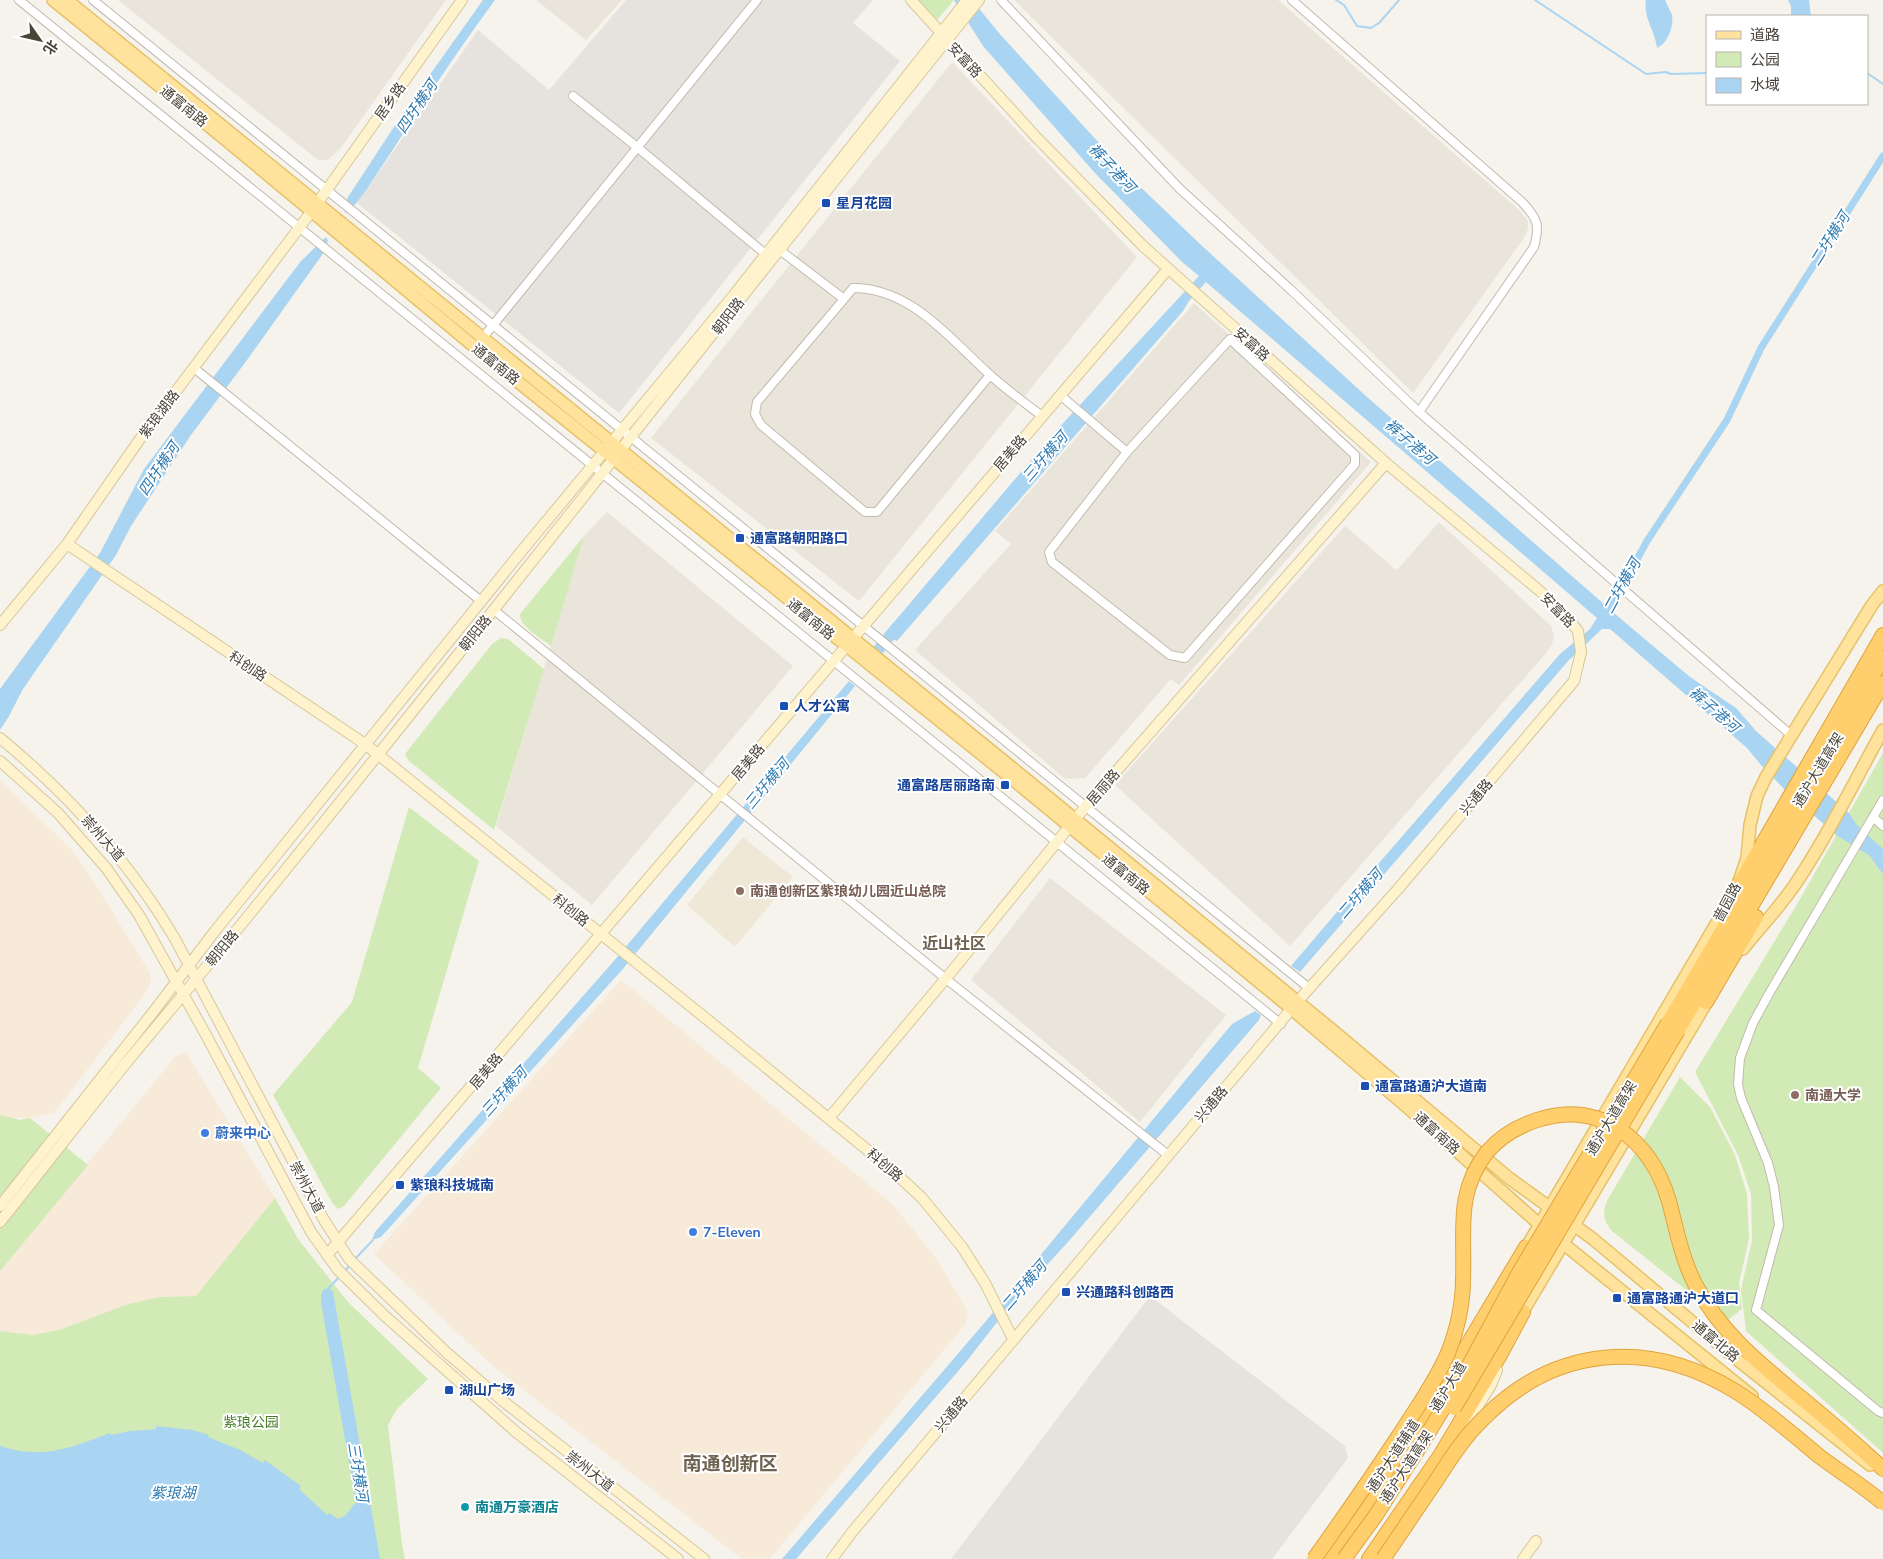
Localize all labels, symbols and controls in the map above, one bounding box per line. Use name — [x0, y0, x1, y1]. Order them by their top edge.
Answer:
north arrow — [15, 15, 65, 65]
legend — [1706, 15, 1868, 105]
text: 道路 — [1750, 25, 1780, 45]
text: 北 — [39, 36, 62, 58]
street label: 安富路 — [943, 39, 986, 82]
text: 公园 — [1750, 50, 1780, 70]
water label: 四圩横河 — [392, 74, 444, 137]
text: 水域 — [1750, 75, 1780, 95]
street label: 居乡路 — [371, 79, 410, 124]
street label: 通富南路 — [156, 81, 211, 131]
water label: 裤子港河 — [1084, 139, 1142, 199]
place label: 星月花园 — [836, 194, 892, 213]
marker: 星月花园 — [820, 197, 832, 209]
water label: 二圩横河 — [1806, 206, 1856, 270]
street label: 朝阳路 — [708, 294, 749, 339]
street label: 安富路 — [1230, 323, 1274, 365]
street label: 通富南路 — [468, 339, 523, 389]
street label: 紫琅湖路 — [135, 386, 184, 442]
water label: 裤子港河 — [1381, 415, 1441, 471]
water label: 三圩横河 — [1018, 426, 1074, 486]
street label: 居美路 — [990, 431, 1031, 476]
water label: 四圩横河 — [134, 436, 186, 499]
place label: 通富路朝阳路口 — [750, 529, 848, 548]
marker: 通富路朝阳路口 — [734, 532, 746, 544]
water label: 二圩横河 — [1599, 552, 1647, 617]
street label: 安富路 — [1536, 589, 1579, 632]
street label: 通富南路 — [783, 594, 838, 644]
street label: 朝阳路 — [455, 611, 496, 656]
street label: 科创路 — [225, 647, 270, 686]
water label: 裤子港河 — [1685, 683, 1745, 739]
place label: 人才公寓 — [794, 697, 850, 716]
marker: 人才公寓 — [778, 700, 790, 712]
street label: 通沪大道高架 — [1789, 729, 1848, 811]
street label: 居美路 — [728, 740, 769, 785]
water label: 三圩横河 — [740, 752, 796, 813]
street label: 居丽路 — [1082, 765, 1124, 809]
street label: 兴通路 — [1456, 775, 1497, 820]
place label: 通富路居丽路南 — [897, 776, 995, 795]
marker: 通富路居丽路南 — [999, 779, 1011, 791]
street label: 崇州大道 — [77, 811, 128, 866]
street label: 通富南路 — [1098, 849, 1153, 899]
water label: 二圩横河 — [1333, 863, 1389, 923]
street label: 啬园路 — [1709, 879, 1746, 925]
place label: 南通创新区紫琅幼儿园近山总院 — [750, 882, 946, 901]
marker: 南通创新区紫琅幼儿园近山总院 — [734, 885, 746, 897]
street label: 科创路 — [548, 890, 593, 931]
street label: 朝阳路 — [202, 926, 243, 971]
district label: 近山社区 — [922, 933, 986, 955]
street label: 居美路 — [466, 1049, 507, 1094]
water label: 三圩横河 — [476, 1061, 534, 1121]
place label: 通富路通沪大道南 — [1375, 1077, 1487, 1096]
street label: 通沪大道高架 — [1582, 1077, 1641, 1159]
marker: 通富路通沪大道南 — [1359, 1080, 1371, 1092]
street label: 兴通路 — [1191, 1082, 1232, 1127]
place label: 南通大学 — [1805, 1086, 1861, 1105]
marker: 南通大学 — [1789, 1089, 1801, 1101]
street label: 通富南路 — [1410, 1108, 1464, 1159]
place label: 蔚来中心 — [215, 1124, 271, 1143]
marker: 蔚来中心 — [199, 1127, 211, 1139]
street label: 科创路 — [863, 1144, 907, 1186]
street label: 崇州大道 — [285, 1158, 328, 1216]
place label: 紫琅科技城南 — [410, 1176, 494, 1195]
marker: 紫琅科技城南 — [394, 1179, 406, 1191]
place label: 7-Eleven — [703, 1223, 761, 1242]
marker: 7-Eleven — [687, 1226, 699, 1238]
water label: 二圩横河 — [997, 1255, 1053, 1315]
place label: 兴通路科创路西 — [1076, 1283, 1174, 1302]
marker: 兴通路科创路西 — [1060, 1286, 1072, 1298]
place label: 通富路通沪大道口 — [1627, 1289, 1739, 1308]
marker: 通富路通沪大道口 — [1611, 1292, 1623, 1304]
street label: 通富北路 — [1688, 1316, 1743, 1367]
street label: 通沪大道 — [1426, 1358, 1471, 1416]
place label: 湖山广场 — [459, 1381, 515, 1400]
marker: 湖山广场 — [443, 1384, 455, 1396]
street label: 兴通路 — [931, 1392, 972, 1437]
park label: 紫琅公园 — [223, 1413, 279, 1432]
street label: 通沪大道辅道 — [1363, 1416, 1424, 1497]
street label: 通沪大道高架 — [1376, 1427, 1437, 1508]
water label: 三圩横河 — [343, 1441, 373, 1506]
street label: 崇州大道 — [562, 1447, 618, 1496]
district label: 南通创新区 — [682, 1451, 778, 1477]
water label: 紫琅湖 — [150, 1483, 197, 1503]
place label: 南通万豪酒店 — [475, 1498, 559, 1517]
marker: 南通万豪酒店 — [459, 1501, 471, 1513]

